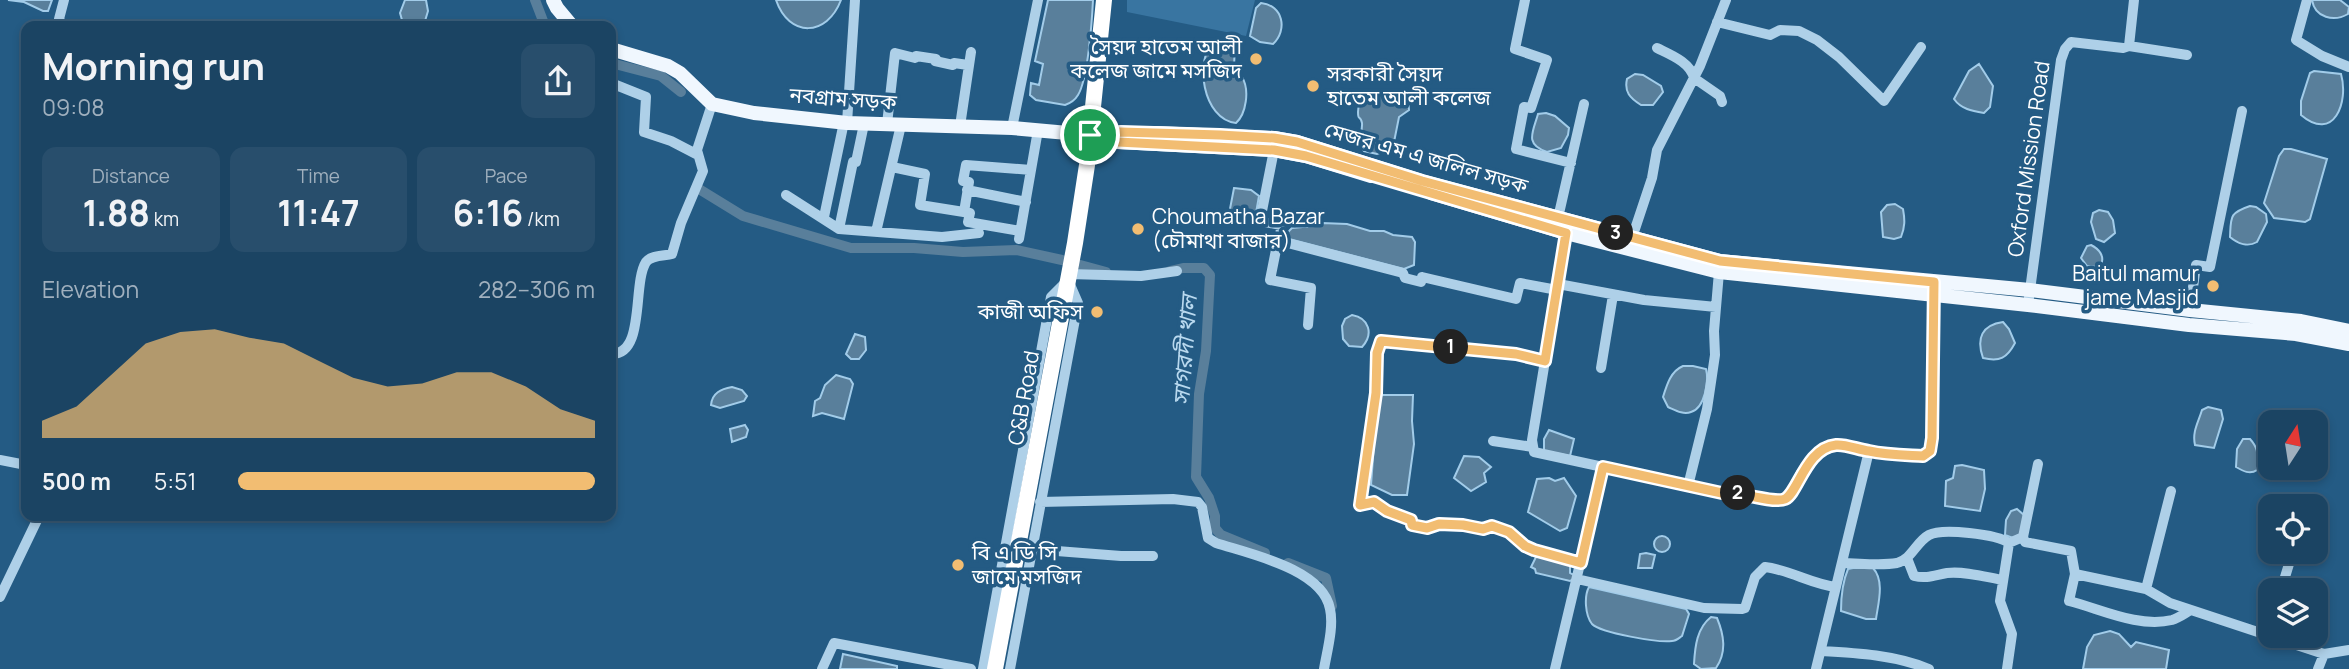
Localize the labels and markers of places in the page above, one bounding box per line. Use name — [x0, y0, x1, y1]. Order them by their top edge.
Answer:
place label: সৈয়দ হাতেম আলী কলেজ জামে মসজিদ — [1069, 32, 1242, 84]
marker: সৈয়দ হাতেম আলী কলেজ জামে মসজিদ — [1248, 51, 1264, 67]
place label: সরকারী সৈয়দ হাতেম আলী কলেজ — [1326, 59, 1492, 111]
marker: সরকারী সৈয়দ হাতেম আলী কলেজ — [1305, 78, 1321, 94]
pin — [1060, 105, 1120, 165]
place label: Choumatha Bazar (চৌমাথা বাজার) — [1152, 202, 1325, 254]
pin: 3 — [1598, 216, 1634, 250]
marker: Choumatha Bazar (চৌমাথা বাজার) — [1130, 221, 1146, 237]
place label: Baitul mamur jame Masjid — [2072, 259, 2199, 311]
marker: Baitul mamur jame Masjid — [2205, 278, 2221, 294]
place label: কাজী অফিস — [977, 297, 1084, 325]
marker: কাজী অফিস — [1089, 304, 1105, 320]
pin: 1 — [1434, 330, 1468, 364]
pin: 2 — [1720, 476, 1756, 510]
place label: বি এ ডি সি জামে মসজিদ — [971, 538, 1082, 590]
marker: বি এ ডি সি জামে মসজিদ — [950, 557, 966, 573]

